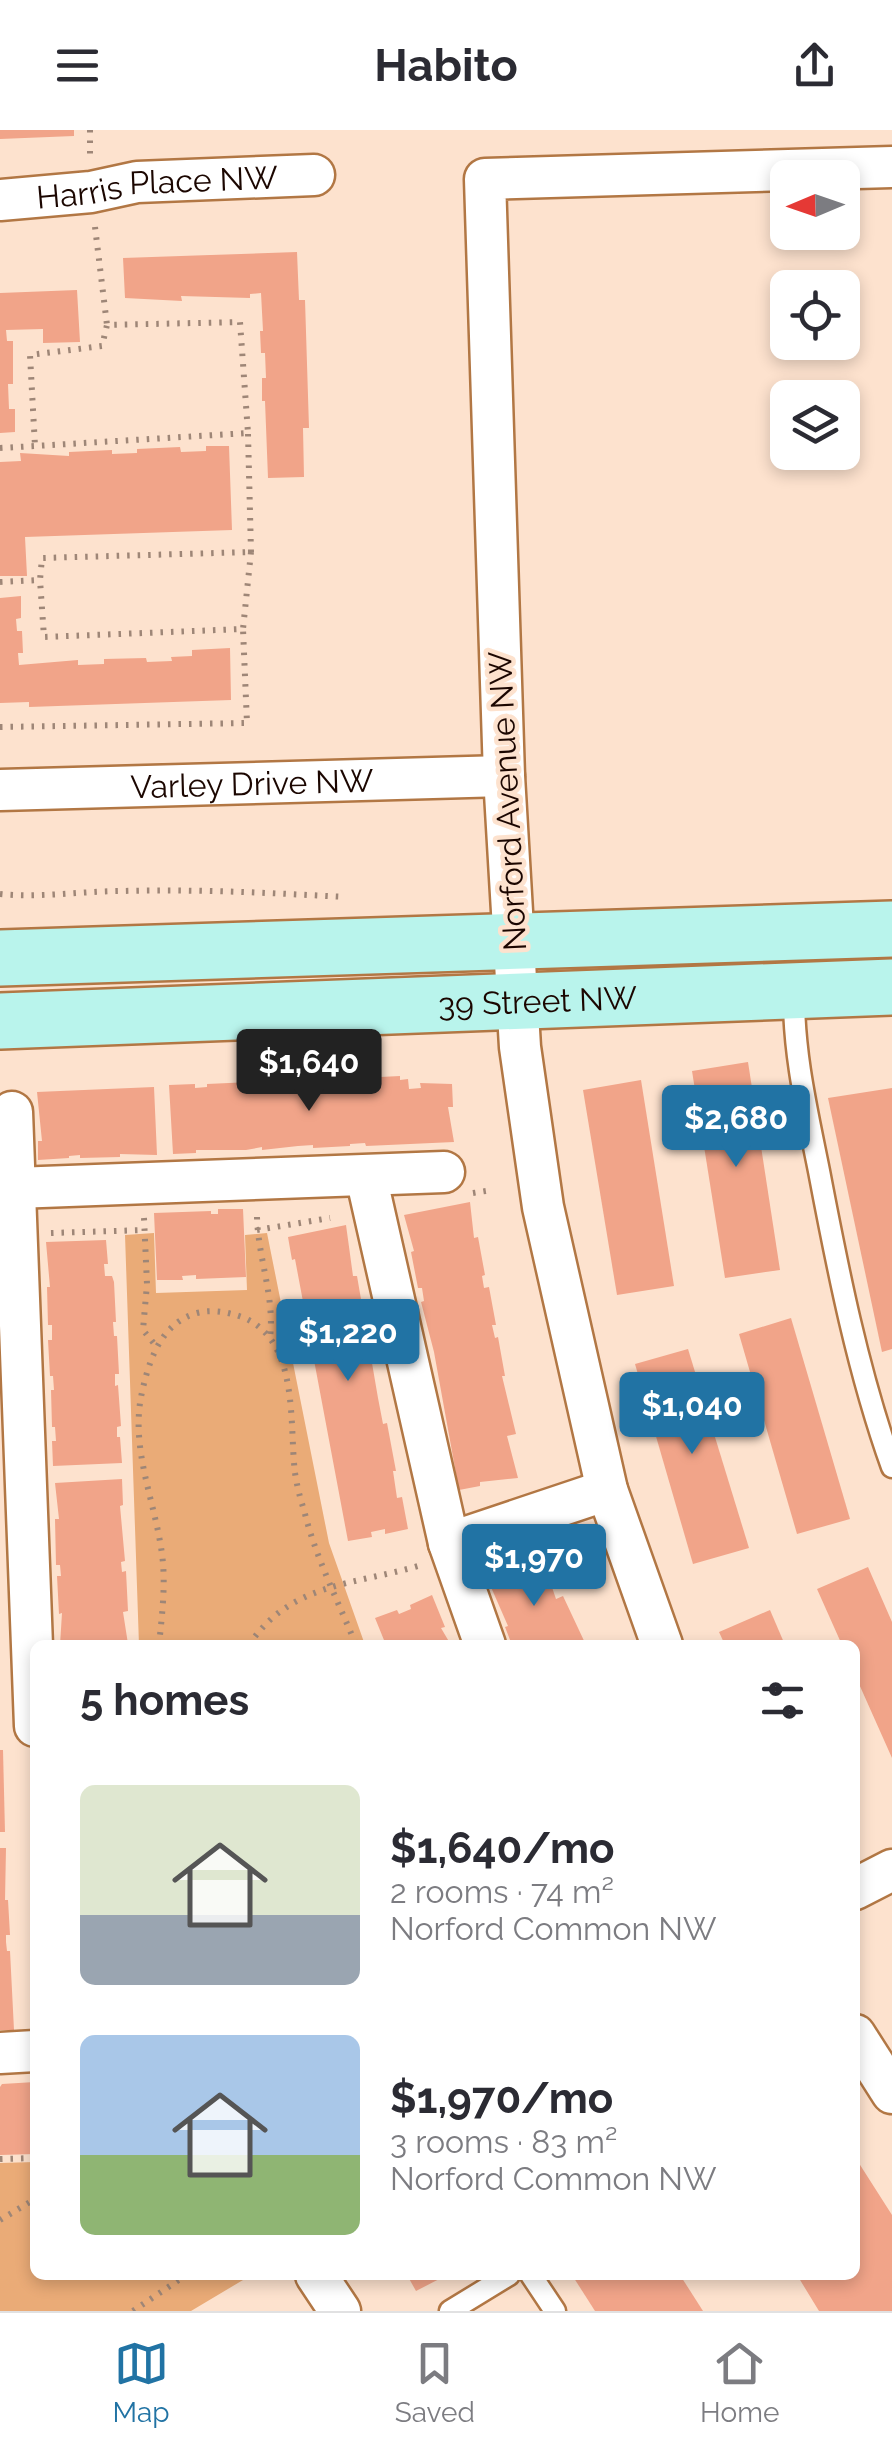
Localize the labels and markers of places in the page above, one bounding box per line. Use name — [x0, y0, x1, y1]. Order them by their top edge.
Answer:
pin: $1,640 — [228, 1029, 390, 1114]
pin: $2,680 — [655, 1085, 817, 1170]
pin: $1,220 — [267, 1299, 429, 1384]
pin: $1,040 — [611, 1372, 773, 1457]
pin: $1,970 — [453, 1524, 615, 1609]

